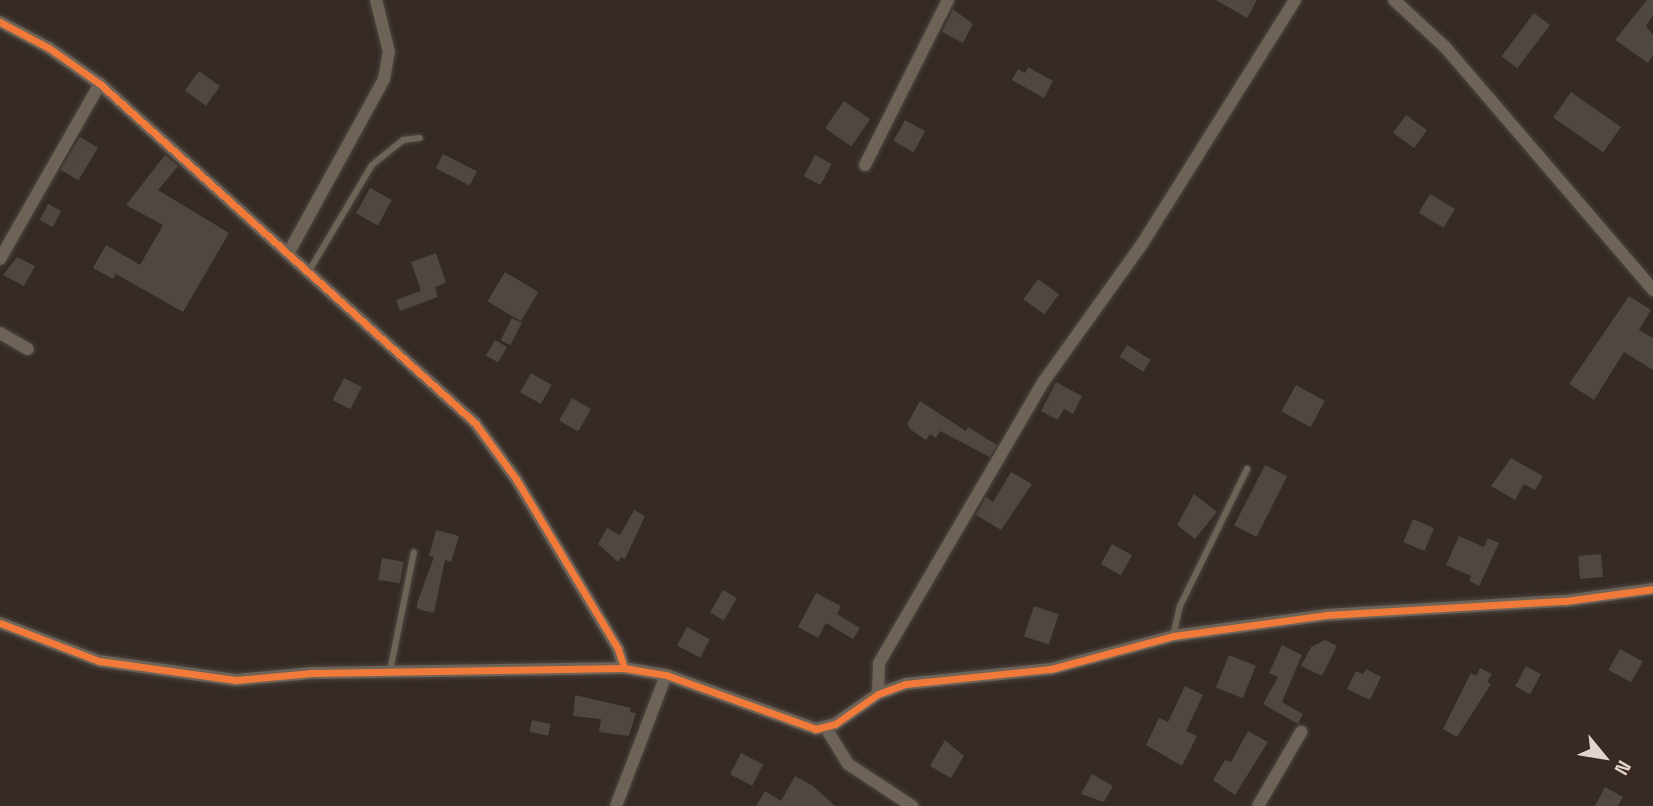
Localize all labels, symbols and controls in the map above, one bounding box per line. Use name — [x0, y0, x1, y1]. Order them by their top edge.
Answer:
north arrow — [1569, 722, 1639, 792]
text: N — [1609, 756, 1637, 780]

